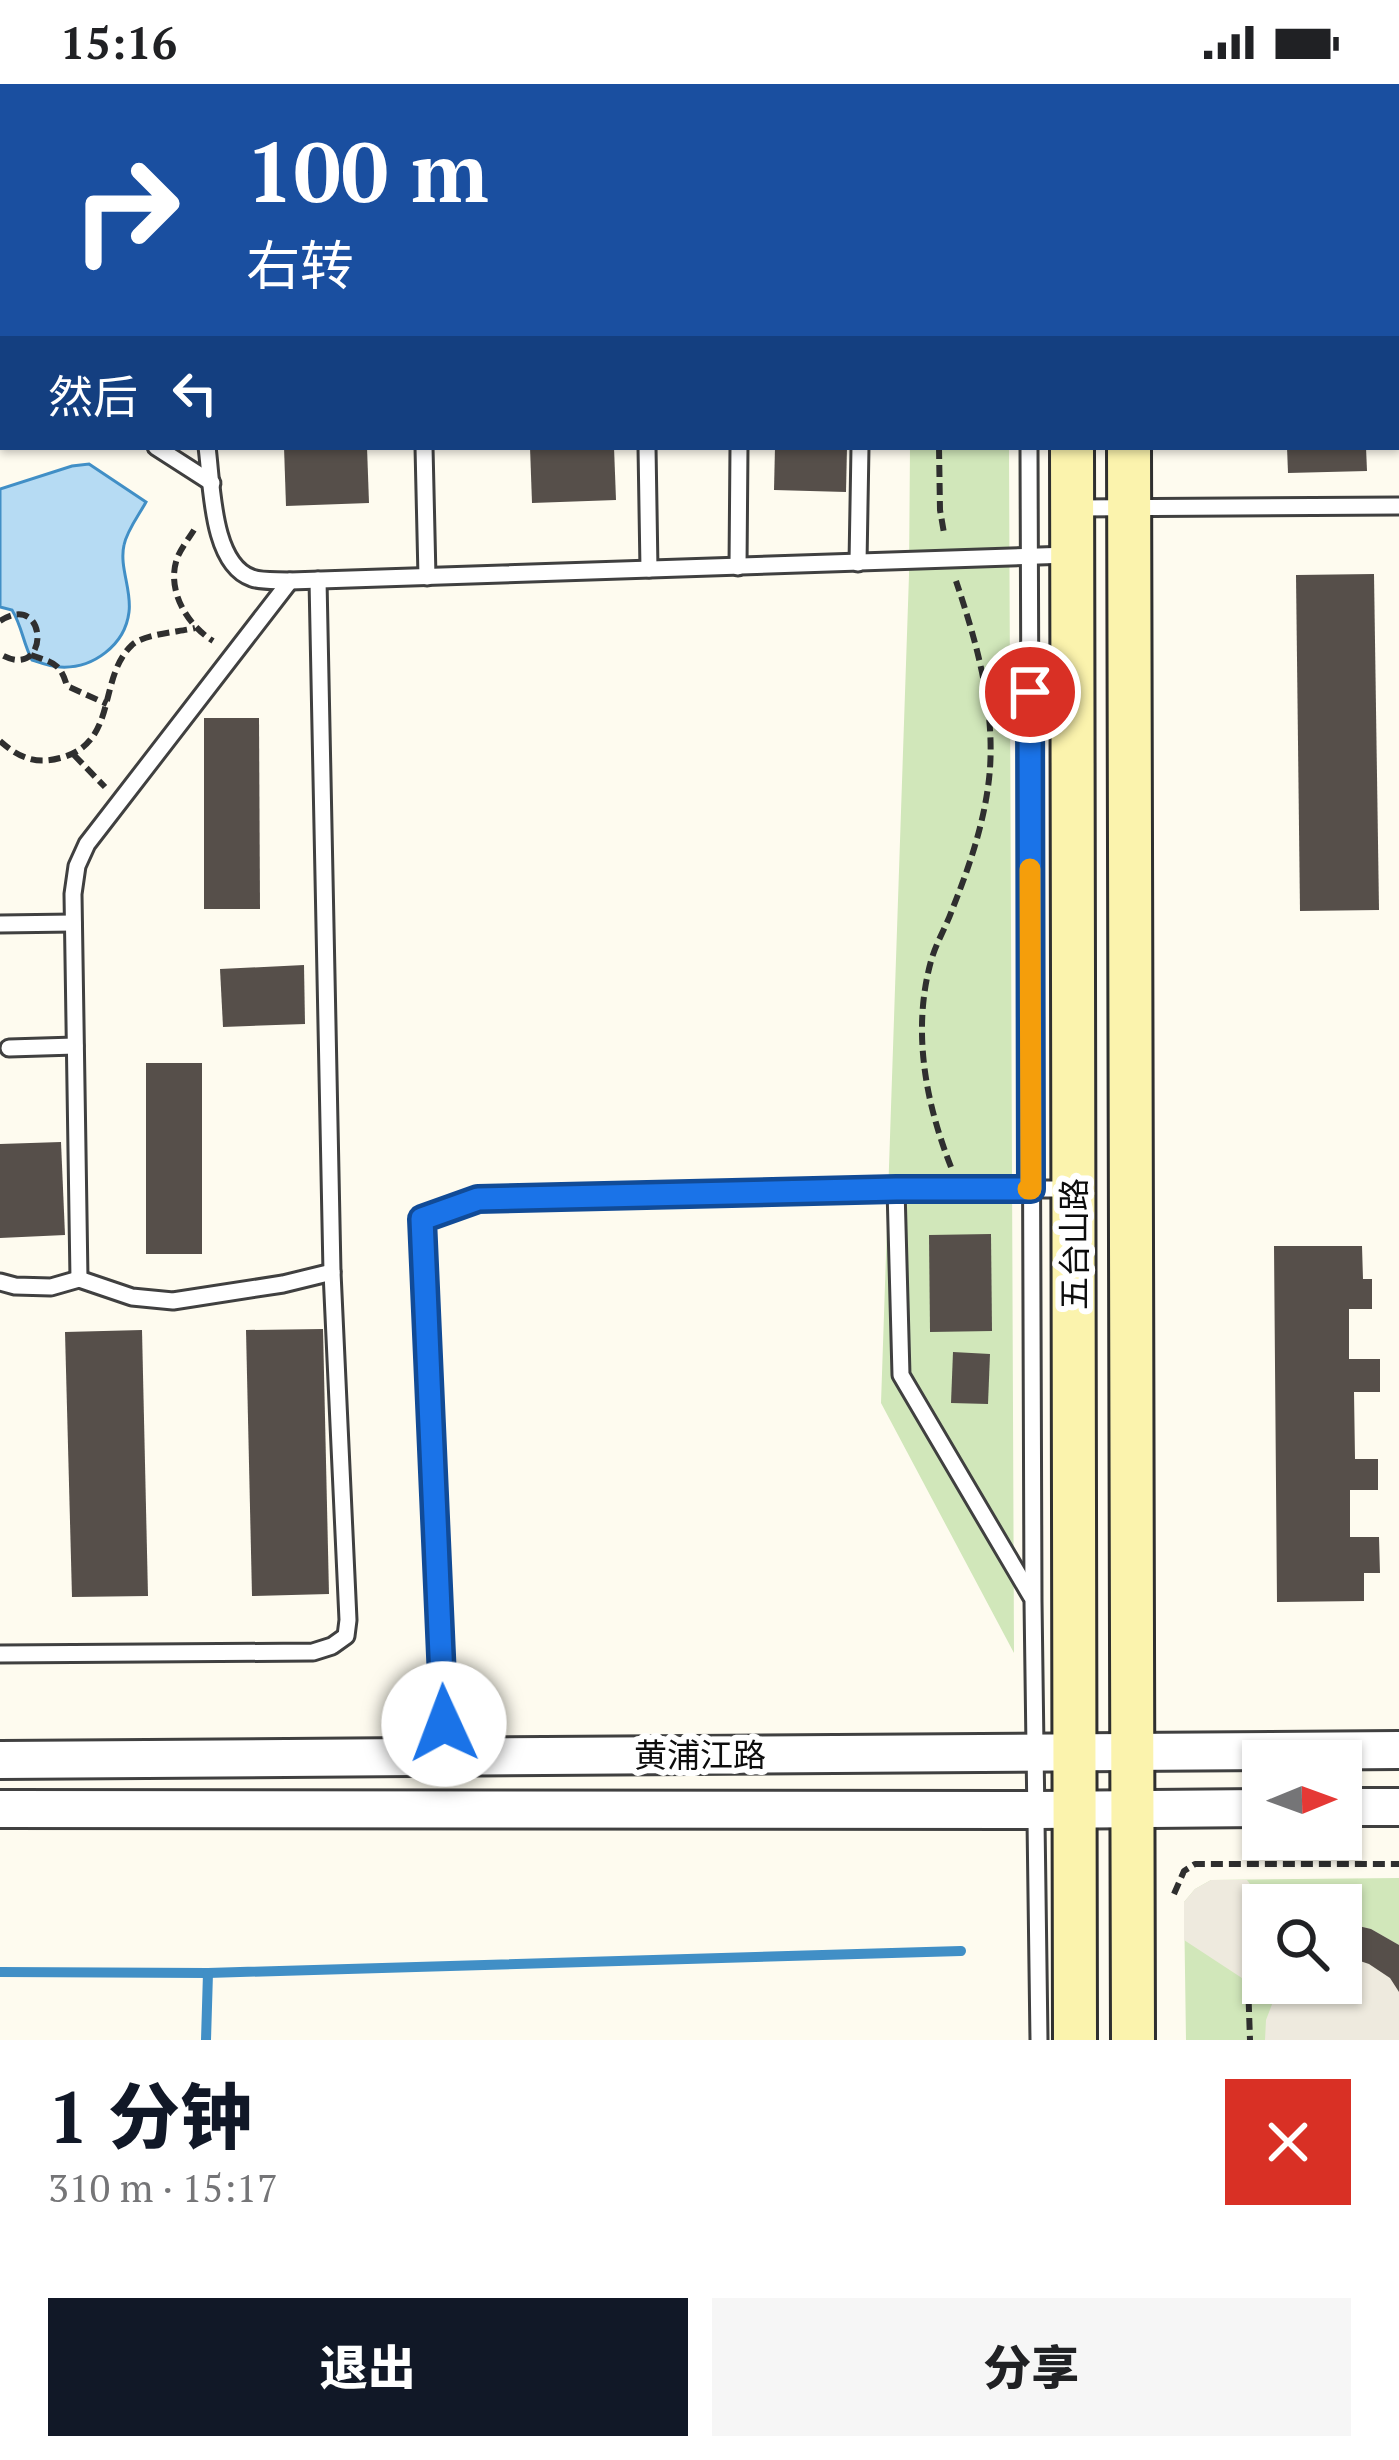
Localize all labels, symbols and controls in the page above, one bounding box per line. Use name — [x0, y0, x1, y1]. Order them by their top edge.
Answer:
text: 15:16 — [60, 12, 177, 72]
text: 100 m — [246, 115, 489, 226]
icon: right — [48, 132, 204, 288]
text: 右转 — [246, 229, 354, 300]
icon: left — [162, 360, 228, 426]
text: 然后 — [48, 366, 138, 426]
pin — [979, 641, 1081, 743]
icon: arrive — [997, 659, 1063, 725]
street label: 五台山路 — [1052, 1178, 1095, 1310]
position arrow — [381, 1661, 507, 1787]
street label: 黄浦江路 — [634, 1733, 766, 1776]
north arrow — [1242, 1740, 1362, 1860]
map controls — [1242, 1740, 1362, 2004]
button: search — [1242, 1884, 1362, 2004]
text: 1 分钟 — [48, 2068, 252, 2164]
button: close — [1225, 2079, 1351, 2205]
text: 310 m · 15:17 — [48, 2161, 278, 2213]
button: 退出 — [48, 2298, 688, 2436]
button: 分享 — [712, 2298, 1351, 2436]

